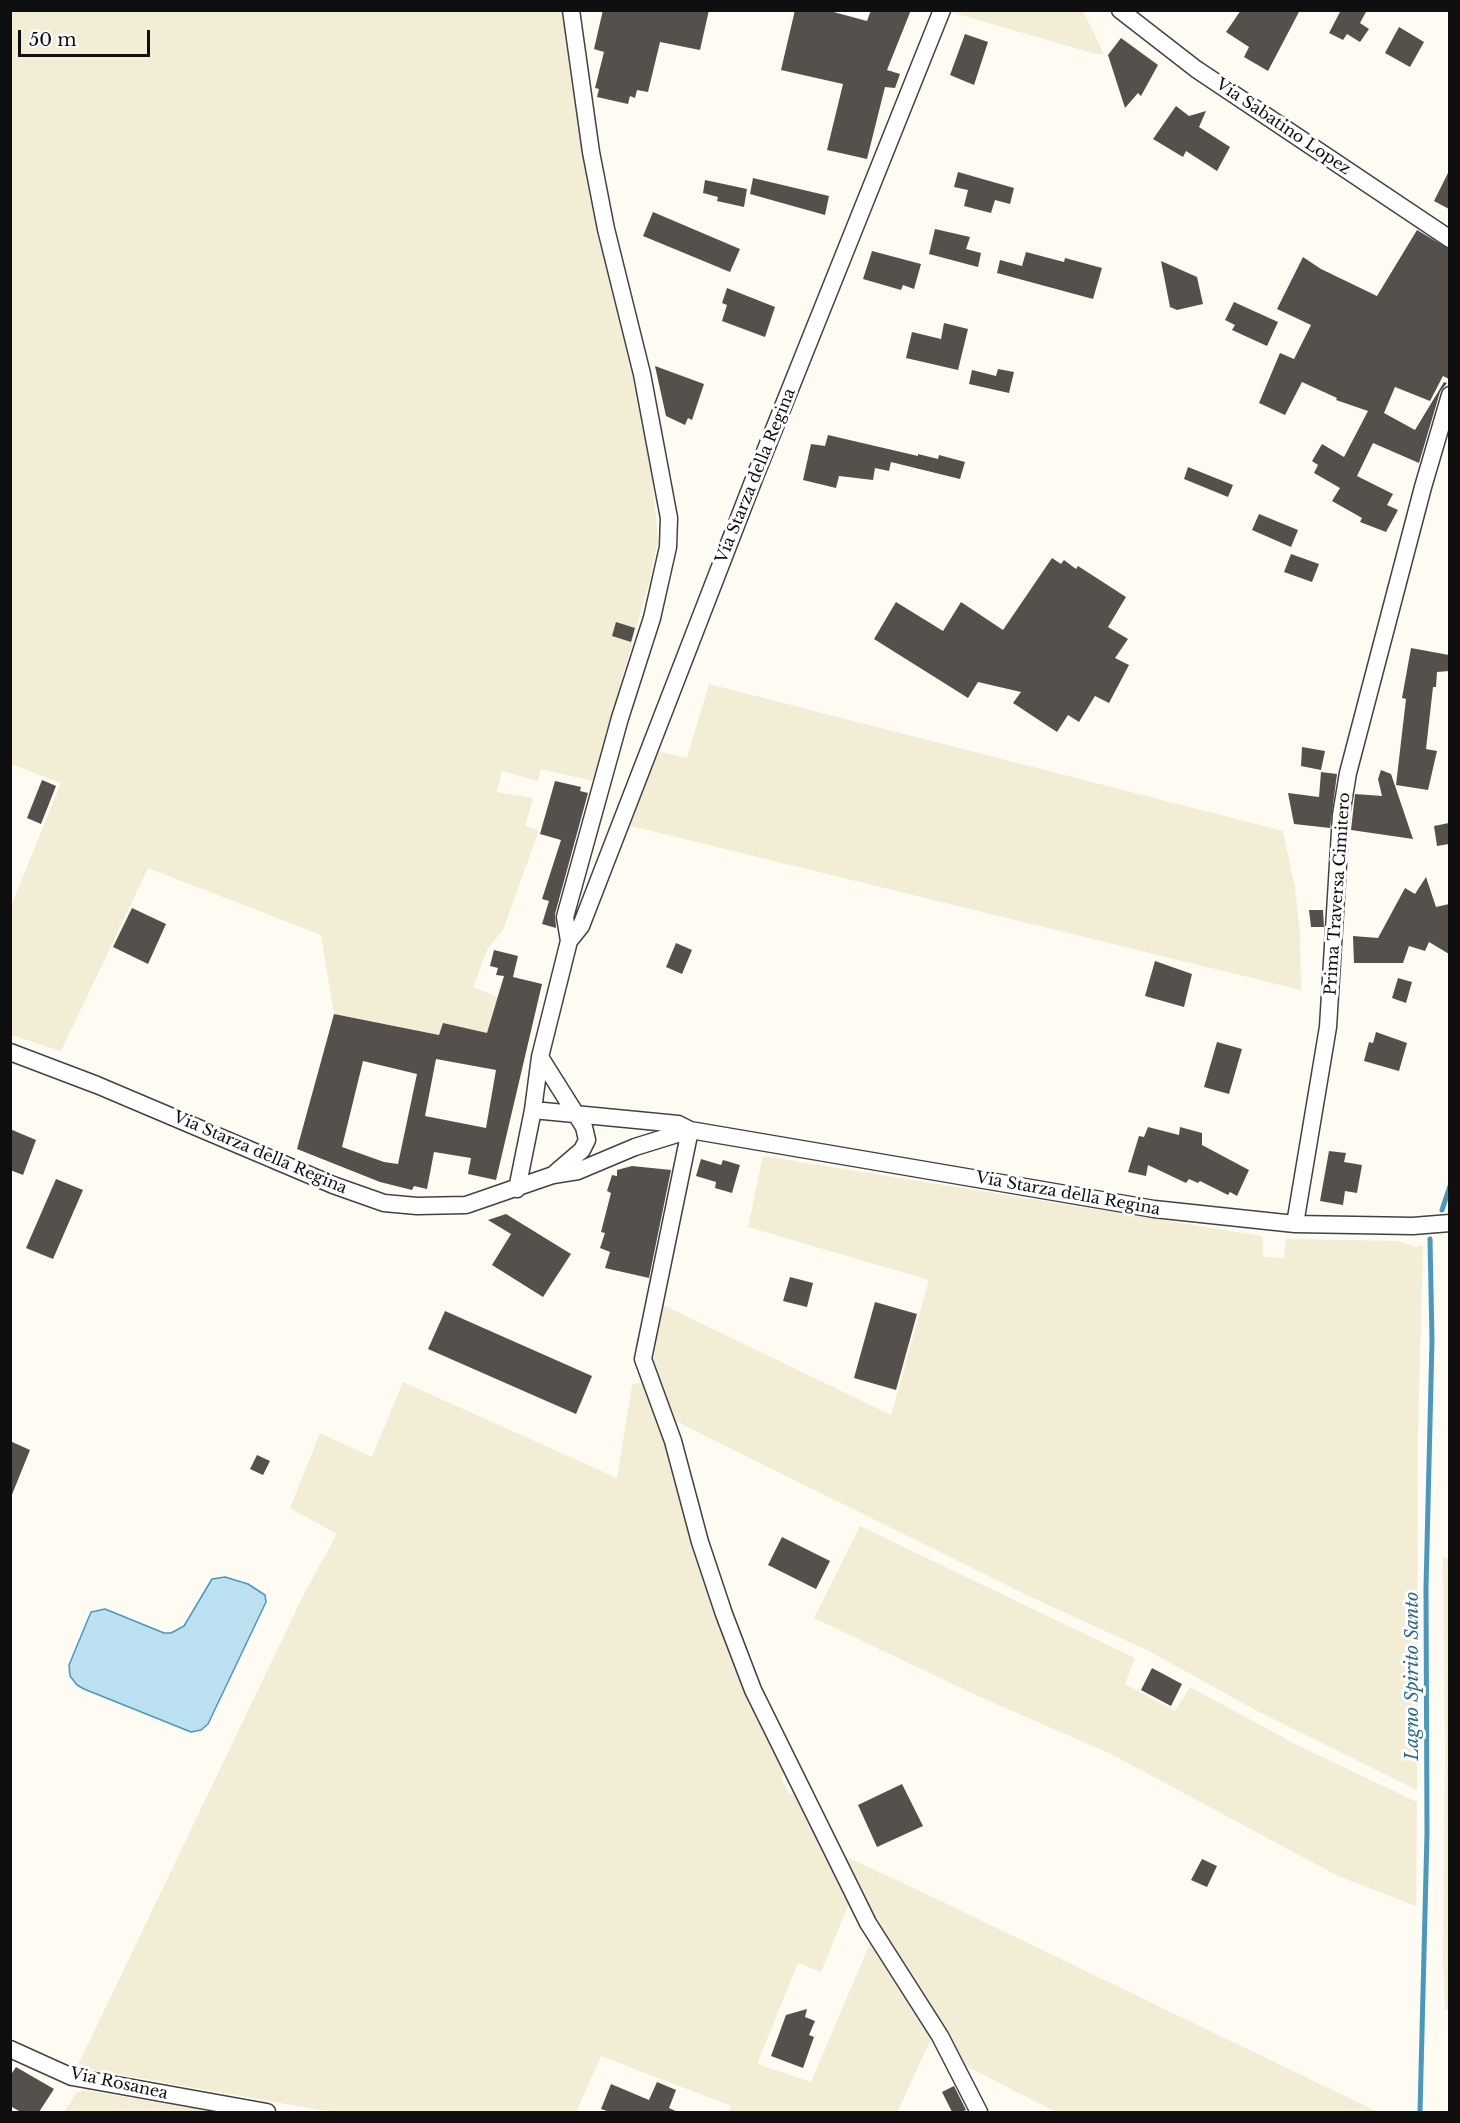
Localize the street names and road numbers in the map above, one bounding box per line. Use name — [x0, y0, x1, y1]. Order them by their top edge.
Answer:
street label: Via Sabatino Lopez — [1212, 75, 1354, 179]
street label: Via Starza della Regina — [712, 386, 800, 566]
street label: Prima Traversa Cimitero — [1321, 792, 1355, 996]
street label: Via Starza della Regina — [170, 1108, 350, 1198]
street label: Via Starza della Regina — [974, 1168, 1162, 1220]
street label: Via Rosanea — [68, 2064, 170, 2104]

